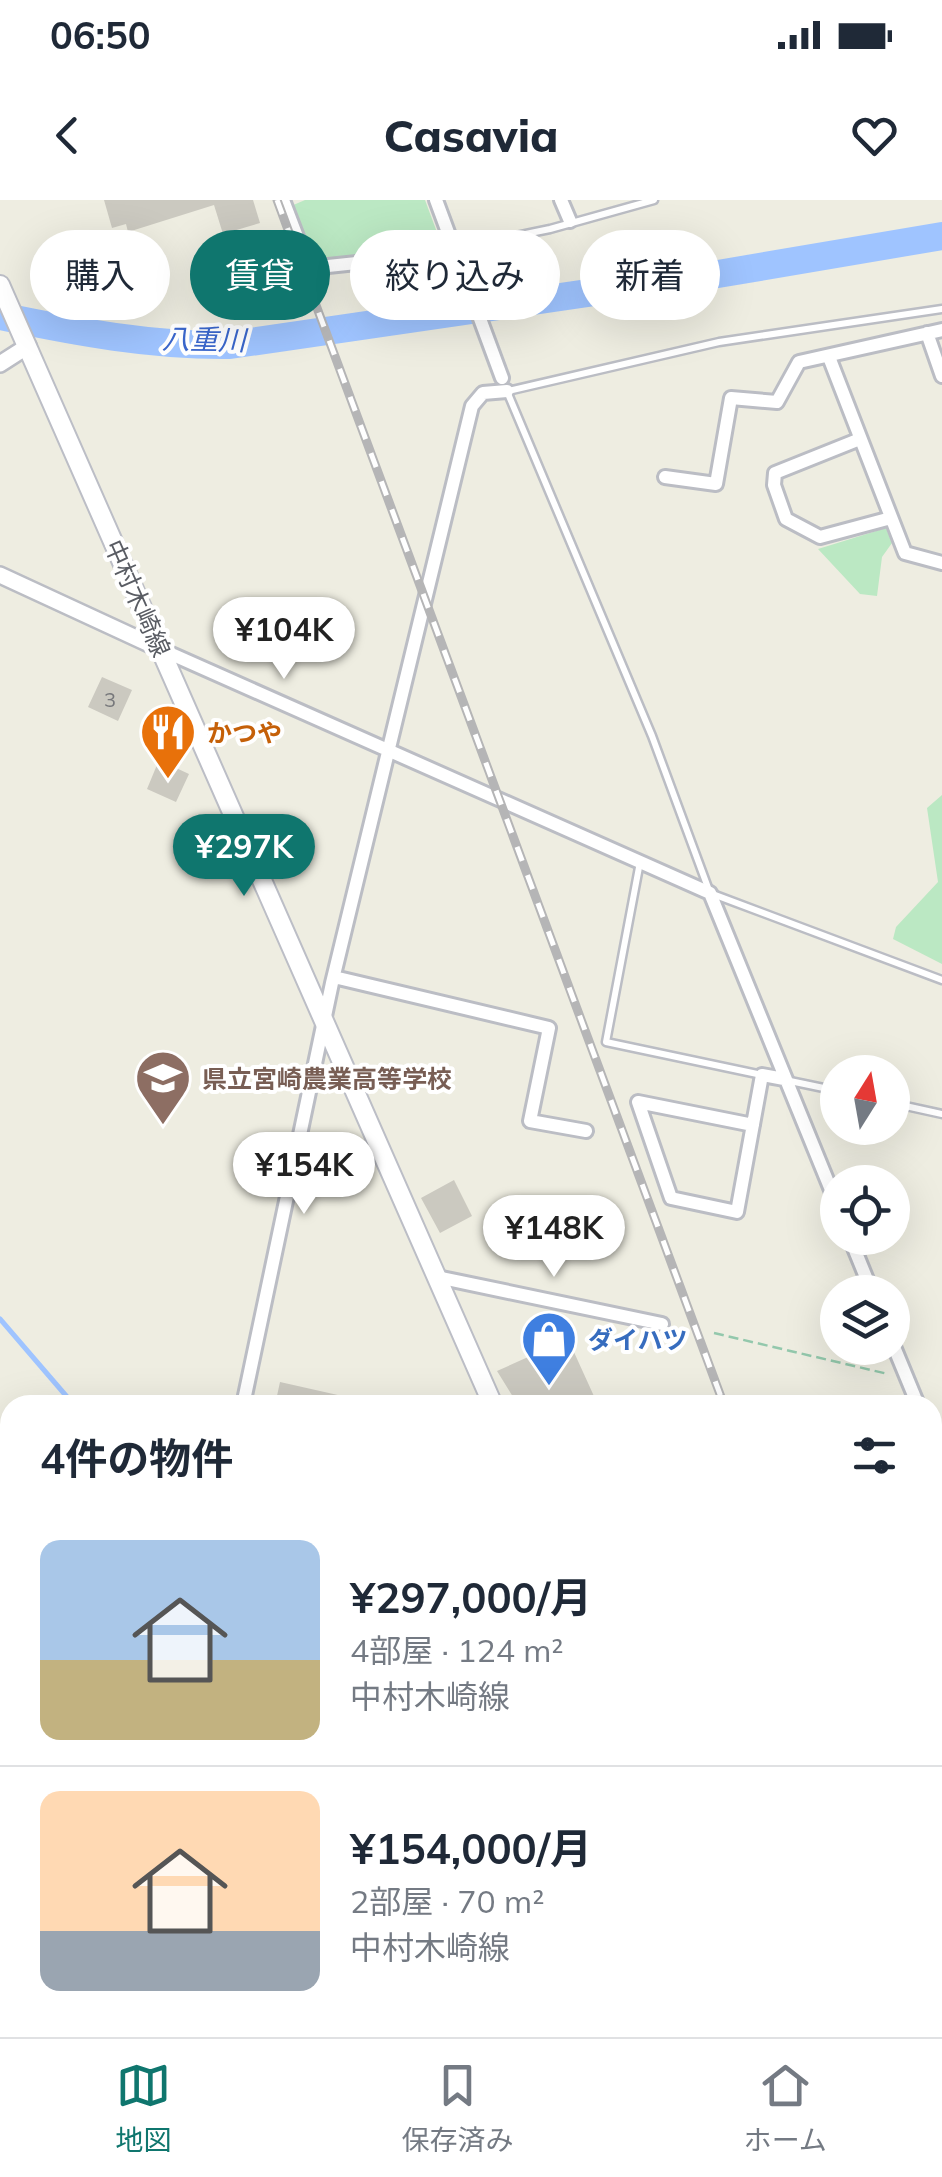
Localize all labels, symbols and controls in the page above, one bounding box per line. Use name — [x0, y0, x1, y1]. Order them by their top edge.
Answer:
text: 06:50 — [50, 11, 151, 59]
text: Casavia — [384, 107, 558, 163]
icon: back — [40, 108, 95, 163]
icon: heart — [847, 108, 902, 163]
chip: 購入 — [30, 230, 170, 320]
chip: 賃貸 — [190, 230, 330, 320]
chip: 絞り込み — [350, 230, 560, 320]
chip: 新着 — [580, 230, 720, 320]
water label: 八重川 — [162, 321, 249, 357]
street label: 中村木崎線 — [98, 535, 178, 661]
pin: ¥104K — [214, 597, 354, 682]
text: ¥104K — [235, 609, 333, 649]
house number: 3 — [104, 687, 116, 712]
restaurant icon: かつや — [138, 702, 198, 781]
place label: かつや — [207, 717, 282, 748]
pin: ¥297K — [174, 814, 314, 899]
text: ¥297K — [195, 826, 293, 866]
school or university icon: 県立宮崎農業高等学校 — [133, 1048, 193, 1127]
north arrow — [820, 1055, 910, 1145]
map controls — [820, 1055, 910, 1365]
place label: 県立宮崎農業高等学校 — [202, 1063, 452, 1094]
pin: ¥154K — [234, 1132, 374, 1217]
text: ¥154K — [255, 1144, 353, 1184]
button: locate — [820, 1165, 910, 1255]
pin: ¥148K — [484, 1195, 624, 1280]
text: ¥148K — [505, 1207, 603, 1247]
button: layers — [820, 1275, 910, 1365]
shop icon: ダイハツ — [519, 1309, 579, 1388]
place label: ダイハツ — [588, 1324, 688, 1355]
icon: filters — [847, 1428, 902, 1483]
text: 4件の物件 — [40, 1432, 233, 1485]
text: ¥297,000/月 — [350, 1571, 592, 1624]
icon: home — [120, 1580, 240, 1700]
text: 4部屋 · 124 m² — [350, 1630, 564, 1670]
text: 中村木崎線 — [350, 1676, 510, 1716]
text: ¥154,000/月 — [350, 1822, 592, 1875]
icon: home — [120, 1831, 240, 1951]
text: 2部屋 · 70 m² — [350, 1881, 544, 1921]
text: 中村木崎線 — [350, 1927, 510, 1967]
tab: 地図 — [115, 2058, 171, 2158]
tab: 保存済み — [401, 2058, 513, 2158]
tab: ホーム — [744, 2058, 827, 2158]

